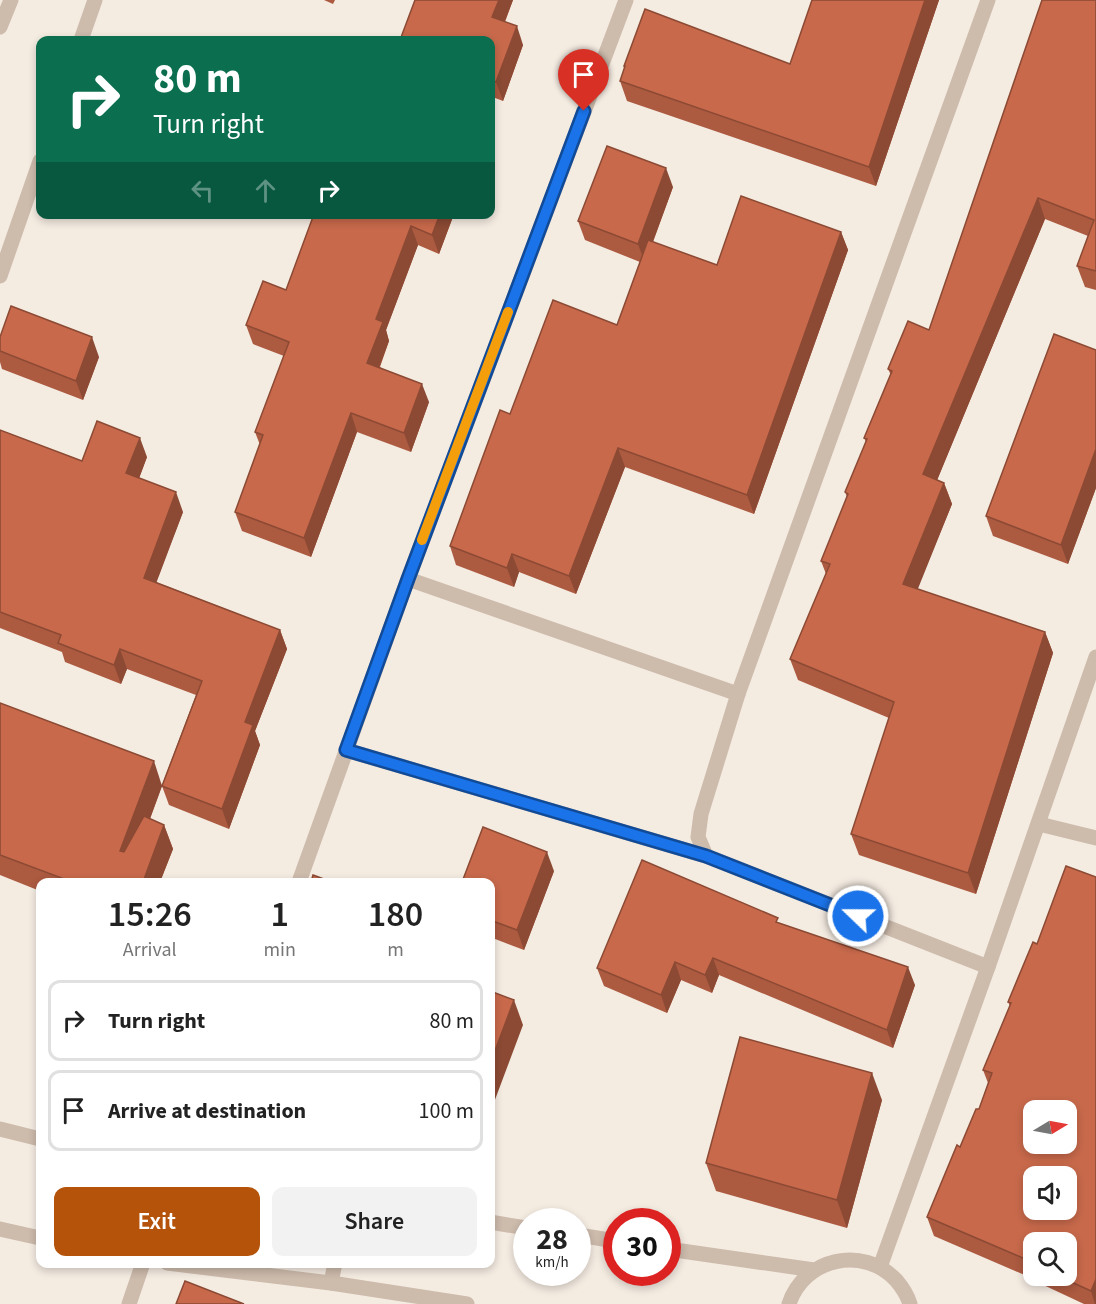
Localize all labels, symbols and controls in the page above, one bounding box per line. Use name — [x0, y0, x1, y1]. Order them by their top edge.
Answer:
text: 80 m — [153, 49, 242, 109]
pin — [558, 49, 609, 111]
icon: arrive — [567, 58, 600, 91]
icon: right — [54, 60, 132, 138]
text: Turn right — [153, 105, 264, 144]
icon: left — [186, 174, 219, 207]
icon: ahead — [249, 174, 282, 207]
icon: right — [312, 174, 345, 207]
position arrow — [826, 884, 890, 948]
text: 15:26 — [108, 889, 192, 940]
text: 1 — [270, 889, 289, 940]
text: 180 — [368, 889, 423, 940]
text: Arrival — [123, 936, 177, 964]
text: min — [263, 936, 296, 964]
text: m — [387, 936, 404, 964]
icon: right — [57, 1004, 90, 1037]
text: Turn right — [108, 1005, 205, 1037]
text: 80 m — [429, 1005, 474, 1037]
icon: arrive — [57, 1094, 90, 1127]
text: Arrive at destination — [108, 1095, 306, 1127]
text: 100 m — [419, 1095, 474, 1127]
north arrow — [1023, 1100, 1077, 1154]
map controls — [1023, 1100, 1077, 1286]
button: sound — [1023, 1166, 1077, 1220]
button: Exit — [54, 1187, 260, 1256]
button: Share — [272, 1187, 477, 1256]
speed limit sign: 30 — [603, 1208, 681, 1286]
text: 28 — [536, 1218, 568, 1261]
button: search — [1023, 1232, 1077, 1286]
text: km/h — [535, 1252, 569, 1273]

